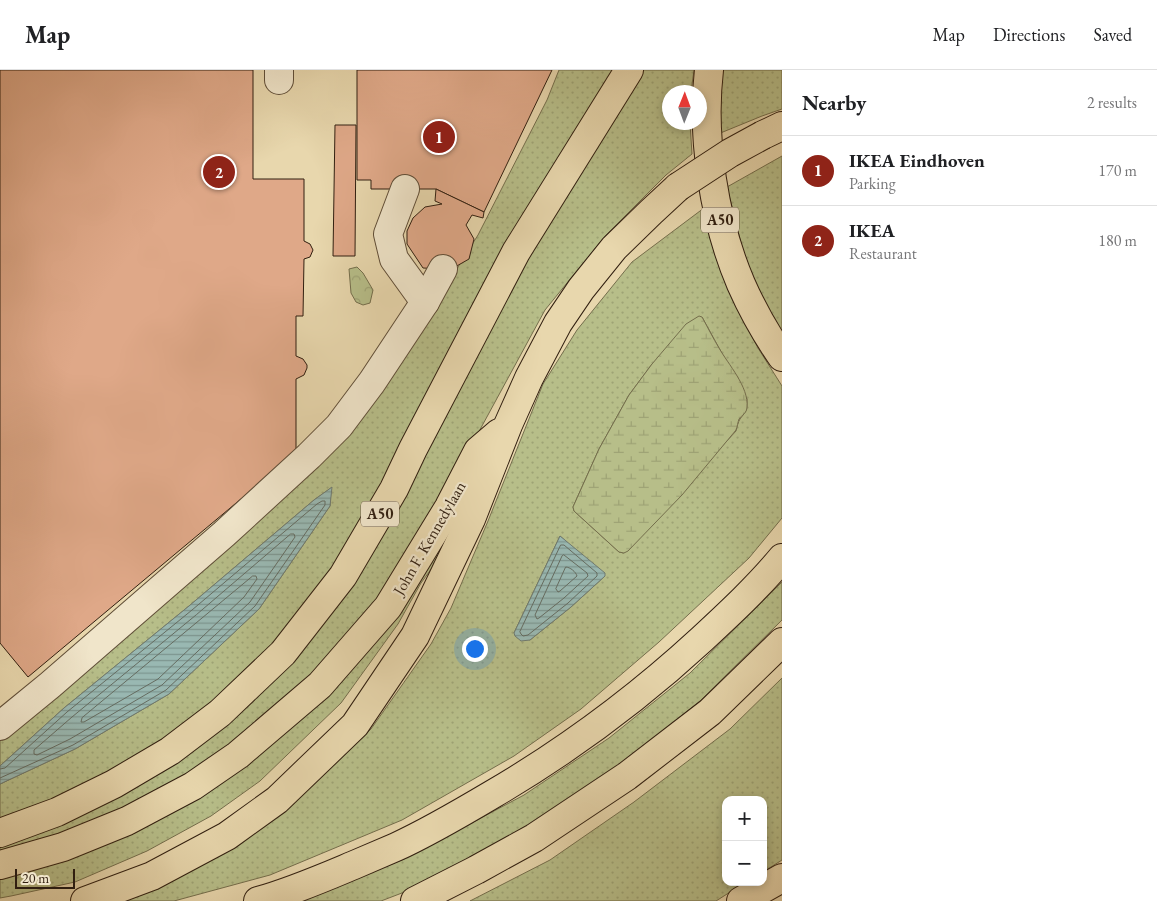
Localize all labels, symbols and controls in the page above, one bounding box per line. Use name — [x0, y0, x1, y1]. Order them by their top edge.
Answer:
text: Map — [25, 19, 70, 50]
text: Map — [933, 23, 965, 46]
text: Directions — [993, 23, 1065, 46]
text: Saved — [1093, 23, 1132, 46]
north arrow — [662, 85, 707, 130]
text: Nearby — [802, 89, 866, 116]
text: 2 results — [1087, 92, 1137, 113]
pin: 1 — [423, 118, 455, 156]
text: IKEA Eindhoven — [849, 148, 985, 173]
pin: 2 — [203, 153, 235, 191]
text: 1 — [814, 160, 822, 181]
text: 170 m — [1098, 160, 1137, 181]
text: Parking — [849, 173, 896, 194]
road number: A50 — [701, 208, 739, 232]
text: IKEA — [849, 218, 895, 243]
text: 2 — [814, 230, 822, 251]
text: 180 m — [1098, 230, 1137, 251]
text: Restaurant — [849, 243, 917, 264]
street label: John F. Kennedylaan — [387, 477, 471, 601]
road number: A50 — [361, 502, 399, 526]
your location — [462, 636, 488, 662]
map controls — [722, 796, 767, 886]
button: + — [722, 796, 767, 841]
button: − — [722, 841, 767, 886]
scale bar — [15, 866, 75, 889]
text: 20 m — [22, 869, 49, 887]

